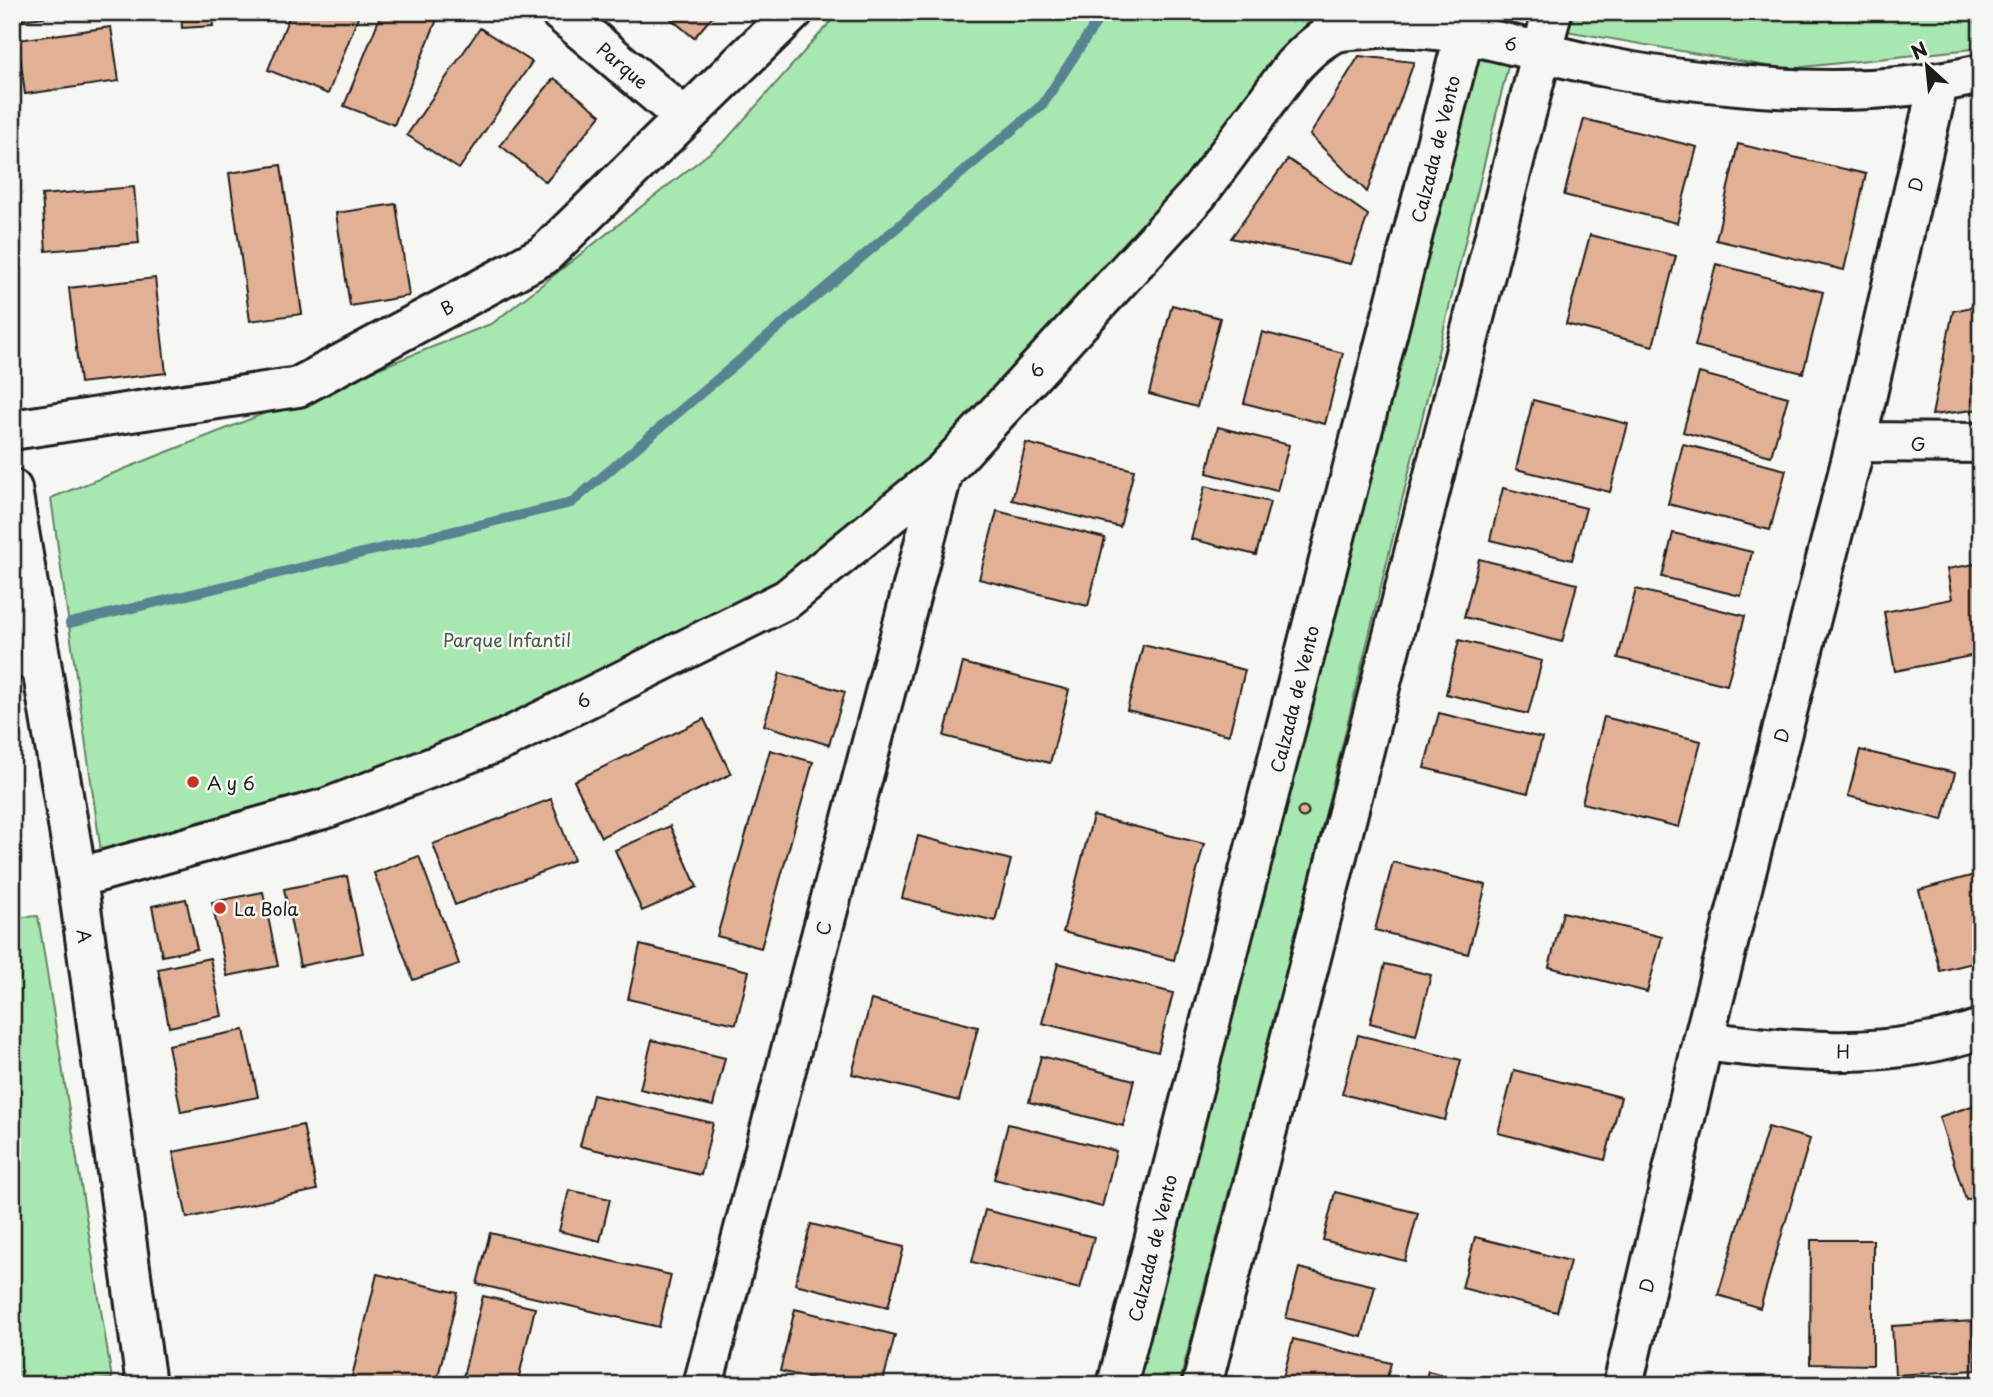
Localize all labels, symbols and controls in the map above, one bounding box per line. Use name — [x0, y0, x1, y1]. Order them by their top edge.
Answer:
street label: 6 — [1502, 28, 1520, 58]
north arrow — [1892, 32, 1962, 102]
text: N — [1906, 34, 1932, 66]
street label: Parque — [591, 35, 655, 95]
street label: Calzada de Vento — [1404, 73, 1466, 225]
street label: D — [1900, 174, 1930, 194]
street label: B — [435, 292, 459, 322]
street label: 6 — [1022, 356, 1050, 384]
street label: G — [1910, 430, 1926, 457]
street label: Calzada de Vento — [1263, 623, 1325, 775]
park label: Parque Infantil — [443, 626, 571, 653]
street label: 6 — [571, 685, 595, 715]
street label: D — [1766, 725, 1796, 745]
place label: A y 6 — [207, 769, 255, 796]
marker: A y 6 — [185, 774, 201, 790]
place label: La Bola — [234, 895, 299, 922]
marker: La Bola — [212, 900, 228, 916]
street label: C — [808, 918, 838, 938]
street label: A — [71, 927, 99, 945]
street label: H — [1836, 1037, 1850, 1065]
street label: Calzada de Vento — [1121, 1172, 1183, 1324]
street label: D — [1631, 1275, 1661, 1295]

